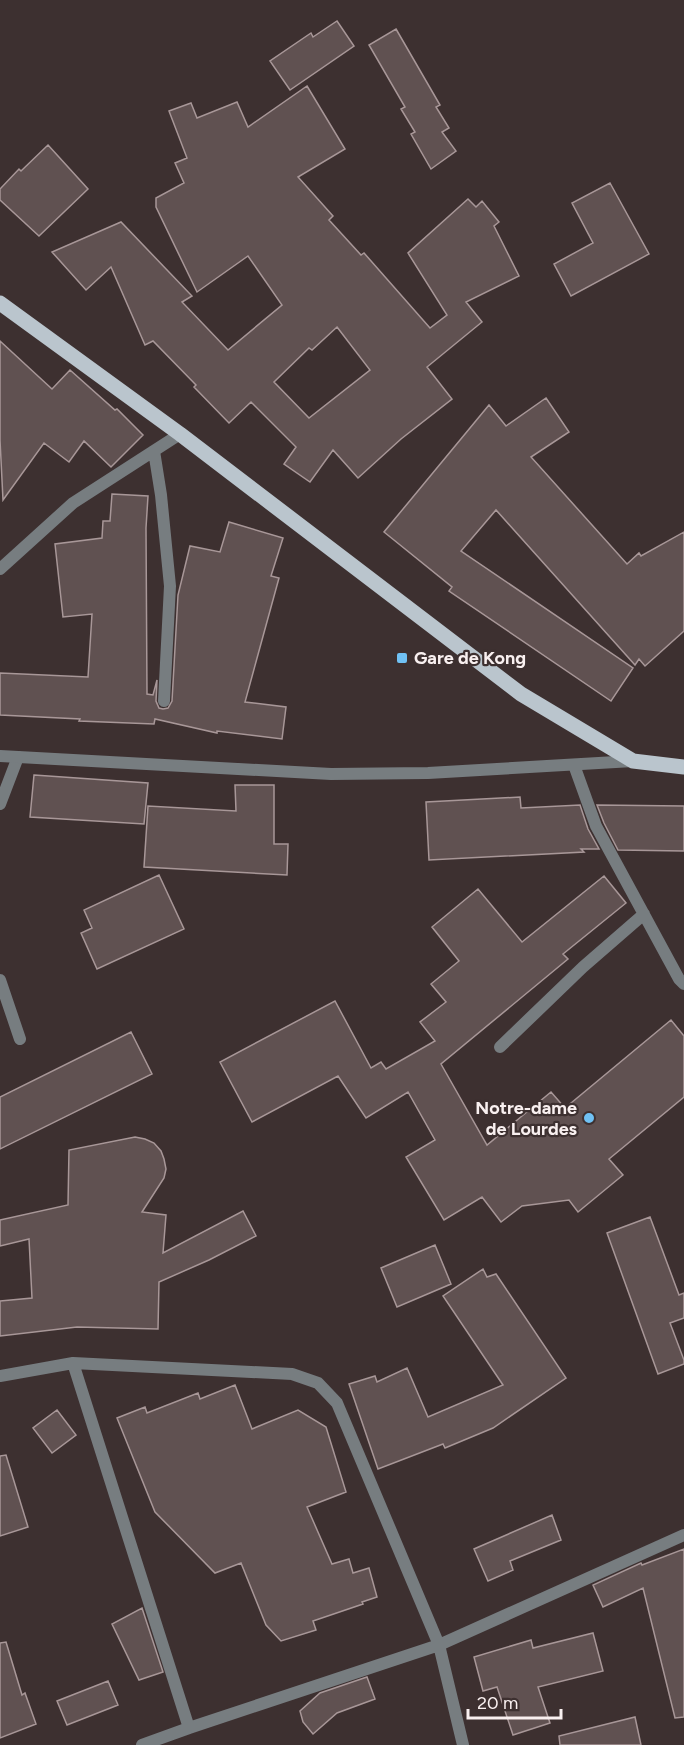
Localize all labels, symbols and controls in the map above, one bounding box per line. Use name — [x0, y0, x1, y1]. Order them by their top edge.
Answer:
place label: Gare de Kong — [414, 647, 526, 669]
marker: Gare de Kong — [395, 651, 409, 665]
place label: Notre-dame de Lourdes — [475, 1097, 578, 1140]
marker: Notre-dame de Lourdes — [582, 1111, 596, 1125]
scale bar — [468, 1682, 561, 1720]
text: 20 m — [477, 1692, 518, 1714]

